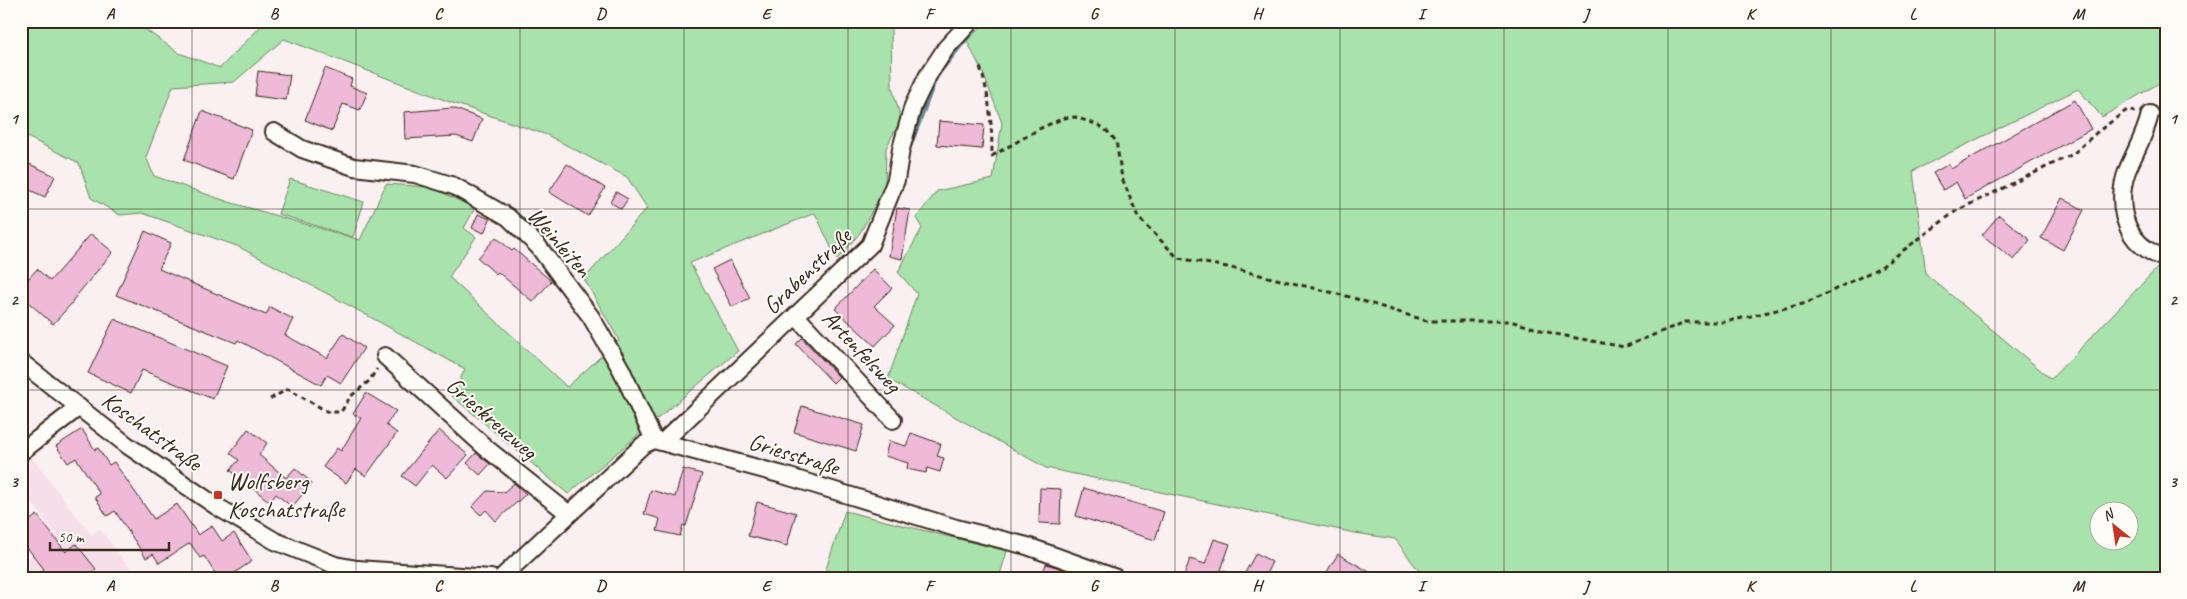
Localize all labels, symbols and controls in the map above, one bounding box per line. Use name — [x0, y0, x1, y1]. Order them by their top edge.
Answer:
text: A — [106, 4, 116, 24]
text: B — [270, 4, 280, 24]
text: C — [434, 4, 444, 24]
text: D — [596, 4, 607, 24]
text: E — [762, 4, 773, 24]
text: F — [925, 4, 936, 24]
text: G — [1090, 4, 1100, 24]
text: H — [1252, 4, 1264, 24]
text: I — [1418, 4, 1428, 24]
text: J — [1582, 4, 1591, 24]
text: K — [1746, 4, 1758, 24]
text: L — [1910, 4, 1918, 24]
text: M — [2072, 4, 2086, 24]
text: 1 — [10, 109, 19, 129]
text: 1 — [2169, 109, 2178, 129]
street label: Weinleiten — [521, 201, 599, 284]
street label: Grabenstraße — [756, 220, 859, 321]
text: 2 — [10, 290, 19, 310]
text: 2 — [2169, 290, 2178, 310]
street label: Artenfelsweg — [816, 303, 910, 401]
street label: Grieskreuzweg — [440, 370, 545, 467]
street label: Koschatstraße — [96, 385, 210, 479]
street label: Griesstraße — [745, 426, 845, 483]
place label: Wolfsberg Koschatstraße — [228, 466, 346, 524]
text: 3 — [10, 472, 19, 492]
text: 3 — [2169, 472, 2178, 492]
marker: Wolfsberg Koschatstraße — [212, 489, 224, 501]
north arrow — [2090, 502, 2140, 552]
text: N — [2100, 504, 2118, 525]
scale bar — [50, 519, 169, 551]
text: 50 m — [58, 528, 85, 547]
text: A — [106, 576, 116, 596]
text: B — [270, 576, 280, 596]
text: C — [434, 576, 444, 596]
text: D — [596, 576, 607, 596]
text: E — [762, 576, 773, 596]
text: F — [925, 576, 936, 596]
text: G — [1090, 576, 1100, 596]
text: H — [1252, 576, 1264, 596]
text: I — [1418, 576, 1428, 596]
text: J — [1582, 576, 1591, 596]
text: K — [1746, 576, 1758, 596]
text: L — [1910, 576, 1918, 596]
text: M — [2072, 576, 2086, 596]

